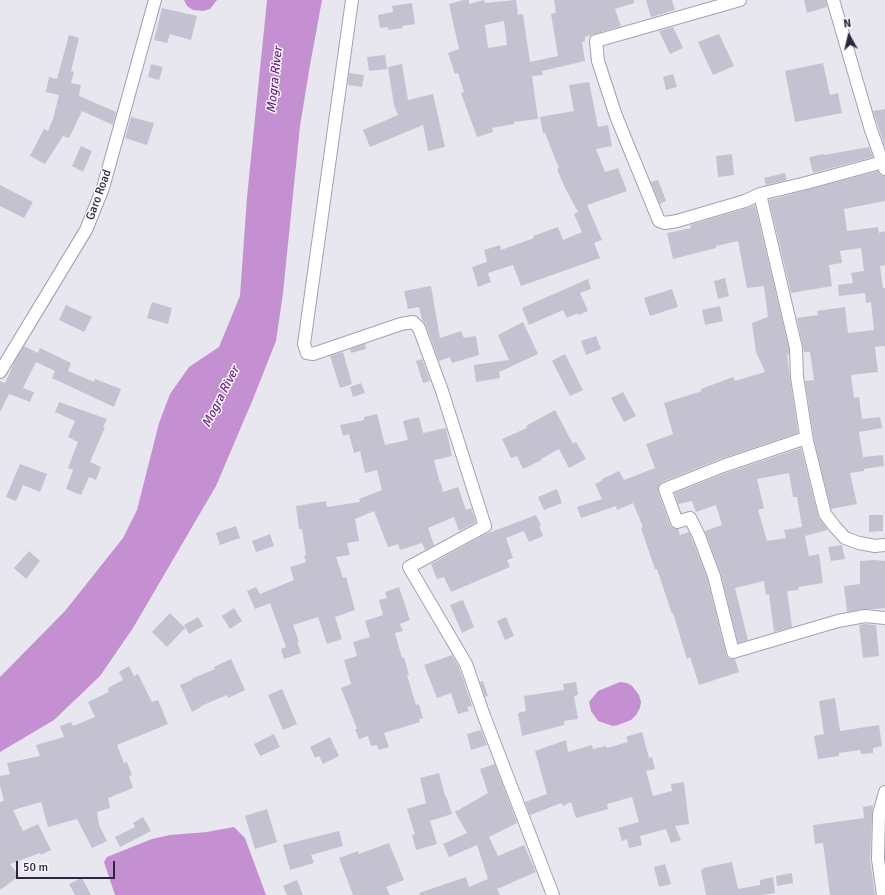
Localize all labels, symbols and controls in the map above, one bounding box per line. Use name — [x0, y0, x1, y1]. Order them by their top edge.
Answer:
north arrow — [829, 16, 869, 56]
text: N — [843, 17, 852, 31]
water label: Mogra River — [264, 46, 286, 114]
street label: Garo Road — [83, 168, 115, 222]
water label: Mogra River — [199, 364, 243, 430]
scale bar — [18, 853, 117, 879]
text: 50 m — [23, 860, 48, 875]

